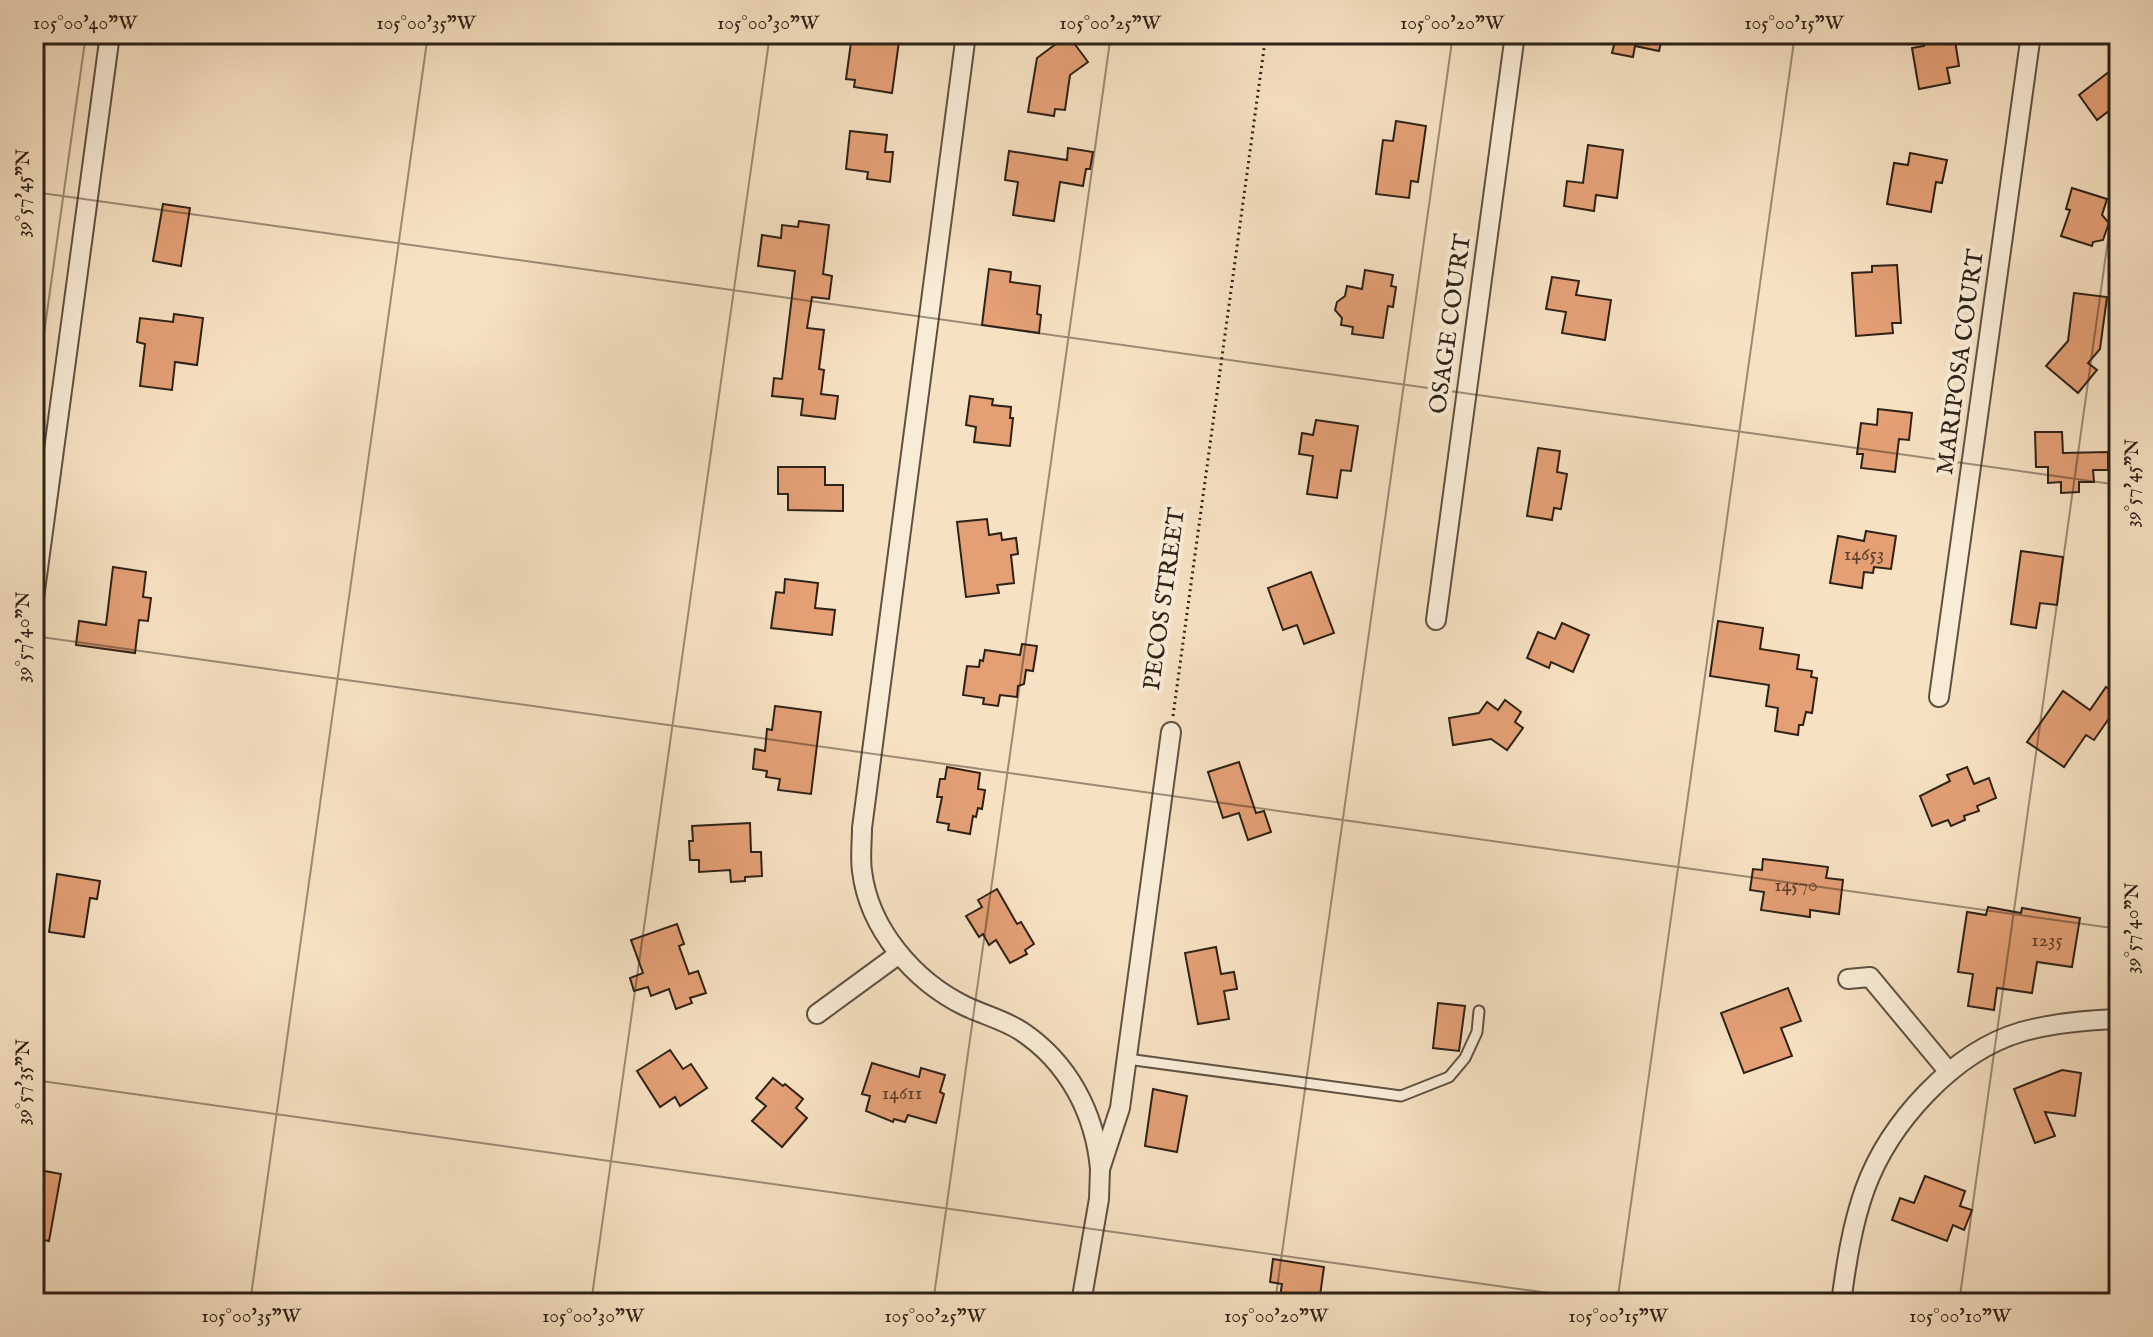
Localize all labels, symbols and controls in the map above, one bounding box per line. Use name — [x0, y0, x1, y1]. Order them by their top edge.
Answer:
text: 105°00'40"W — [33, 11, 138, 36]
text: 105°00'35"W — [376, 11, 477, 36]
text: 105°00'30"W — [717, 11, 820, 36]
text: 105°00'25"W — [1059, 11, 1162, 36]
text: 105°00'20"W — [1400, 11, 1505, 36]
text: 105°00'15"W — [1744, 11, 1845, 36]
text: 39°57'45"N — [11, 149, 36, 237]
street label: OSAGE COURT — [1423, 232, 1479, 416]
street label: MARIPOSA COURT — [1930, 247, 1992, 477]
text: 39°57'45"N — [2120, 439, 2145, 527]
street label: PECOS STREET — [1137, 505, 1193, 692]
house number: 14653 — [1844, 542, 1884, 567]
text: 39°57'40"N — [11, 591, 36, 683]
house number: 14570 — [1774, 873, 1818, 898]
text: 39°57'40"N — [2120, 882, 2145, 974]
house number: 1235 — [2031, 928, 2063, 953]
text: 39°57'35"N — [11, 1039, 36, 1125]
house number: 14611 — [882, 1081, 922, 1106]
text: 105°00'35"W — [201, 1304, 302, 1329]
text: 105°00'30"W — [542, 1304, 645, 1329]
text: 105°00'25"W — [884, 1304, 987, 1329]
text: 105°00'20"W — [1224, 1304, 1329, 1329]
text: 105°00'15"W — [1568, 1304, 1669, 1329]
text: 105°00'10"W — [1909, 1304, 2012, 1329]

